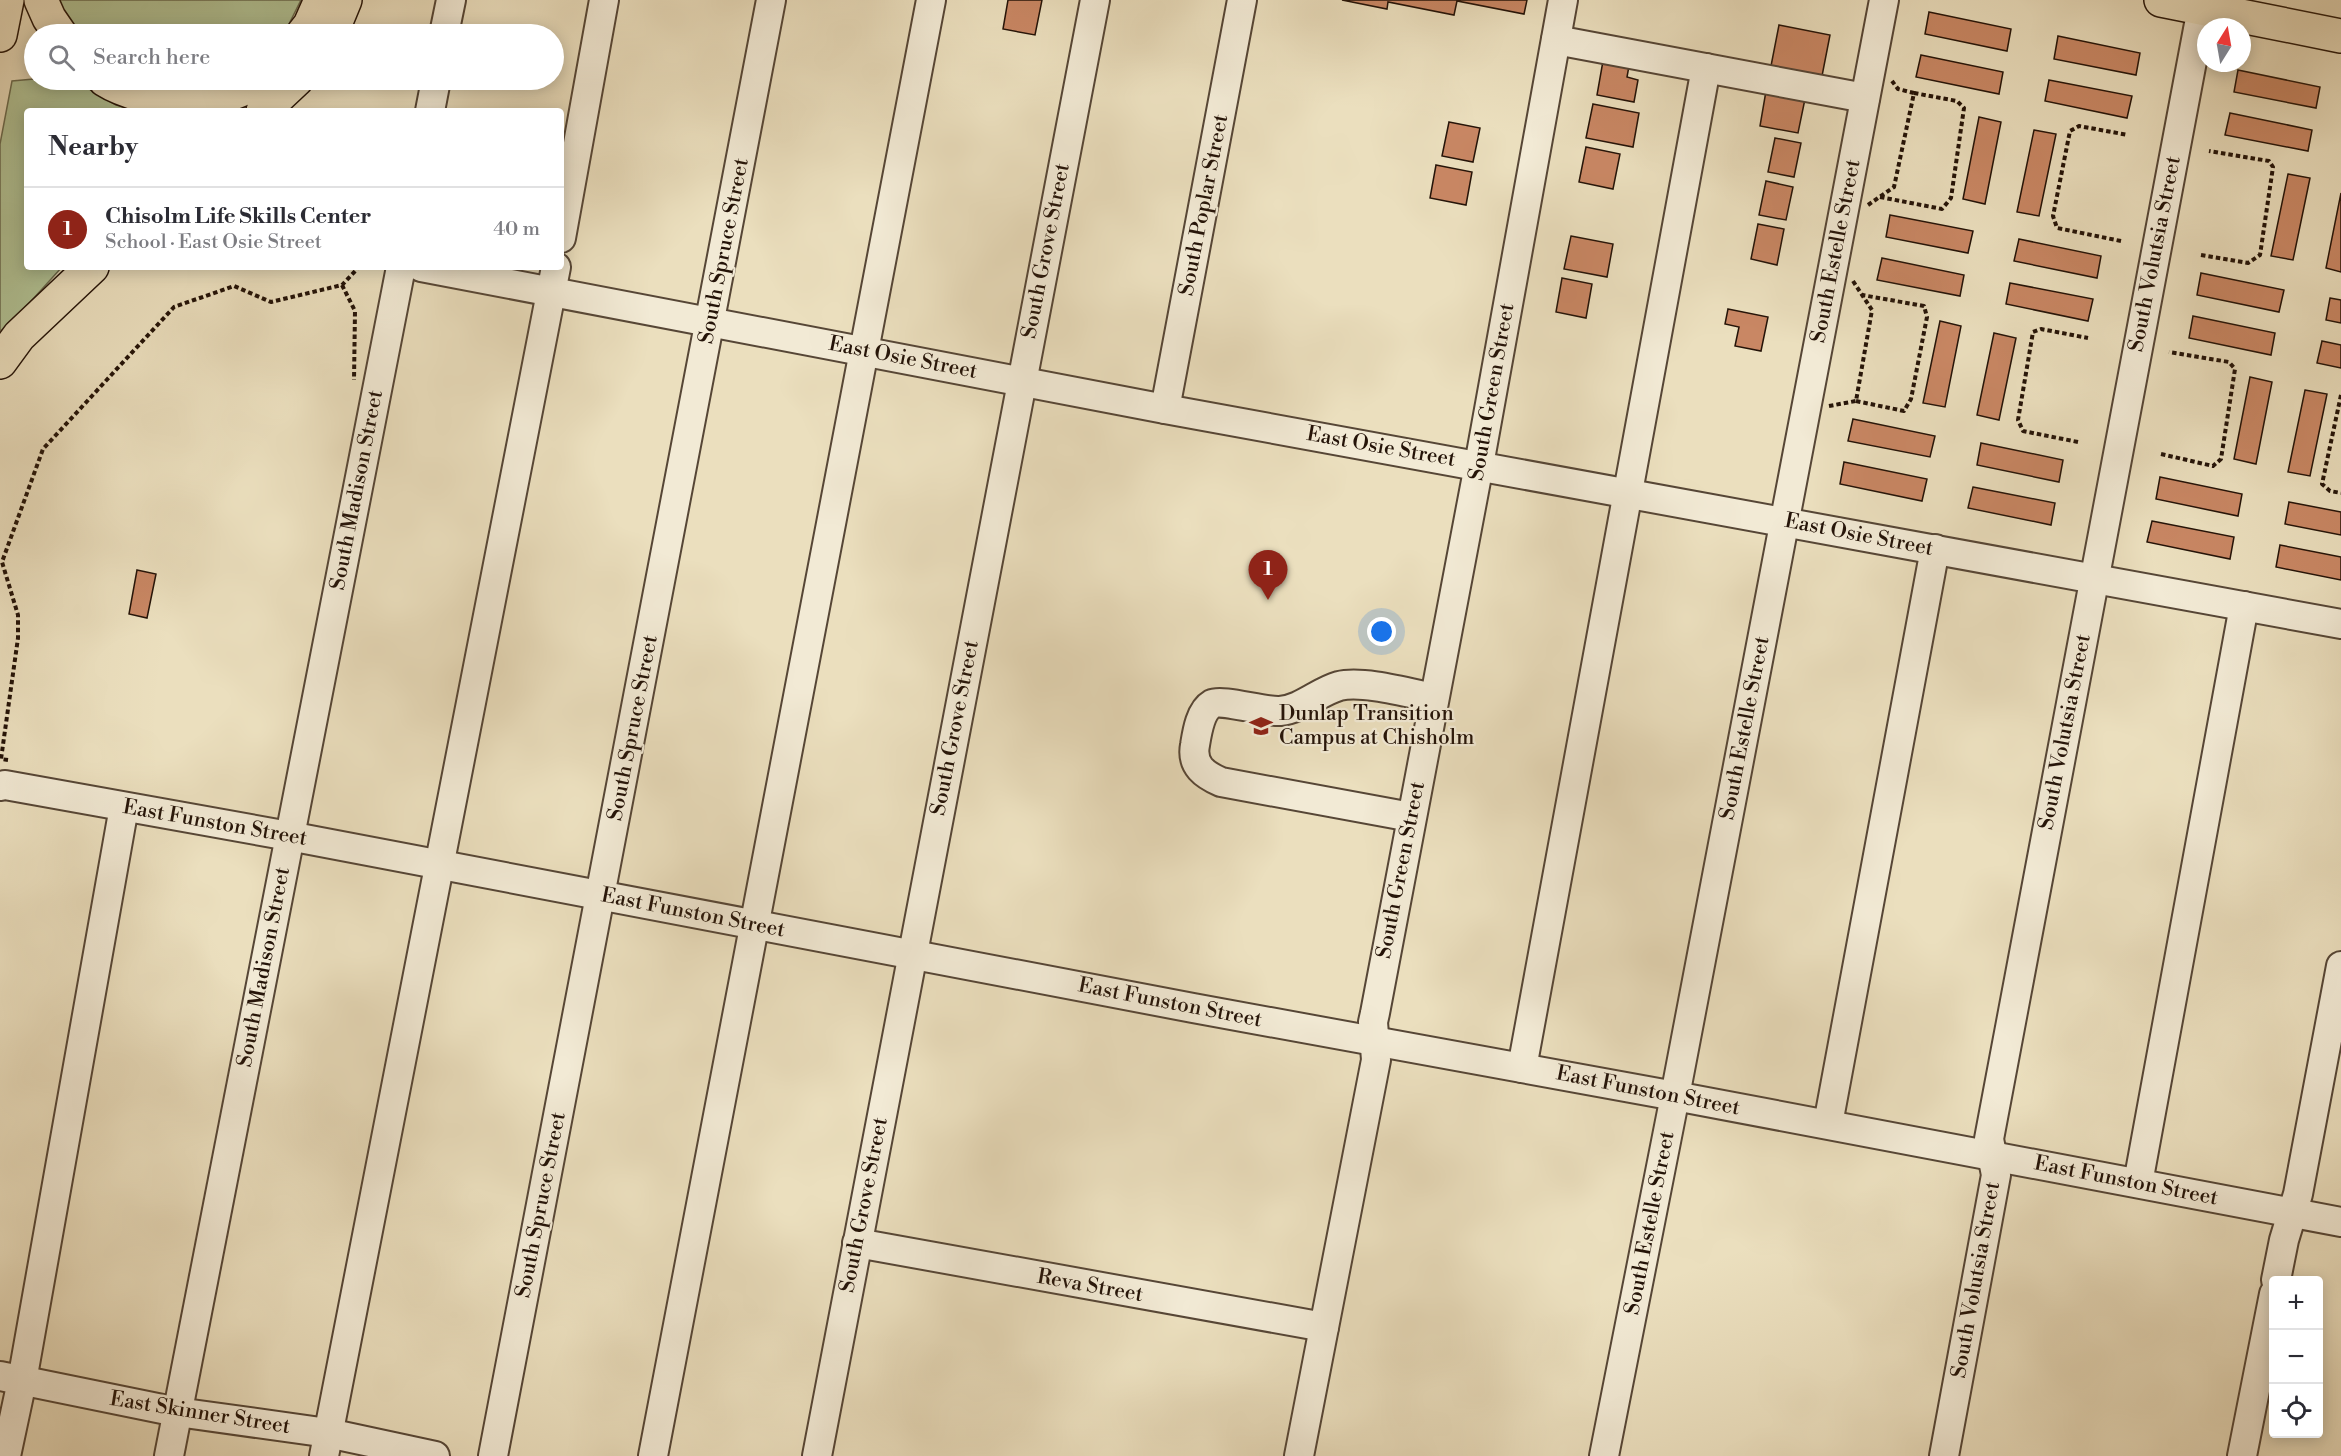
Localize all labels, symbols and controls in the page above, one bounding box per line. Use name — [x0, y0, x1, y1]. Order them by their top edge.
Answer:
north arrow — [2197, 18, 2251, 72]
search box — [24, 24, 564, 90]
icon: search — [45, 41, 78, 74]
text: Search here — [93, 44, 210, 71]
street label: South Poplar Street — [1174, 111, 1234, 298]
text: Nearby — [48, 131, 138, 163]
street label: South Volutsia Street — [2123, 153, 2187, 354]
street label: South Spruce Street — [693, 155, 755, 346]
street label: South Estelle Street — [1805, 156, 1867, 345]
street label: South Grove Street — [1016, 161, 1076, 341]
text: Chisolm Life Skills Center — [105, 203, 371, 230]
text: 1 — [63, 217, 72, 242]
text: 40 m — [493, 217, 540, 242]
text: School · East Osie Street — [105, 230, 322, 255]
street label: South Green Street — [1464, 301, 1521, 483]
street label: East Osie Street — [827, 331, 980, 385]
street label: South Madison Street — [325, 387, 389, 592]
street label: East Osie Street — [1304, 421, 1458, 473]
street label: East Osie Street — [1783, 508, 1936, 562]
pin: 1 — [1248, 550, 1288, 600]
your location — [1367, 617, 1396, 646]
street label: South Volutsia Street — [2033, 631, 2097, 832]
street label: South Spruce Street — [602, 632, 664, 823]
street label: South Estelle Street — [1714, 633, 1776, 822]
street label: South Grove Street — [925, 638, 985, 818]
place label: Dunlap Transition Campus at Chisholm — [1279, 701, 1474, 751]
school or university icon: Dunlap Transition Campus at Chisholm — [1248, 713, 1274, 739]
street label: South Green Street — [1371, 779, 1431, 961]
street label: East Funston Street — [121, 794, 310, 852]
street label: South Madison Street — [232, 864, 296, 1069]
street label: East Funston Street — [599, 882, 788, 944]
street label: East Funston Street — [1076, 972, 1265, 1034]
street label: East Funston Street — [1554, 1060, 1743, 1122]
street label: South Spruce Street — [510, 1109, 572, 1300]
street label: South Grove Street — [834, 1115, 894, 1295]
street label: South Estelle Street — [1619, 1128, 1681, 1317]
street label: East Funston Street — [2032, 1150, 2221, 1212]
street label: South Volutsia Street — [1946, 1179, 2006, 1380]
street label: Reva Street — [1035, 1264, 1146, 1308]
map controls — [2269, 1276, 2323, 1438]
button: + — [2269, 1276, 2323, 1330]
button: − — [2269, 1330, 2323, 1384]
button: locate — [2269, 1384, 2323, 1438]
street label: East Skinner Street — [108, 1386, 293, 1440]

